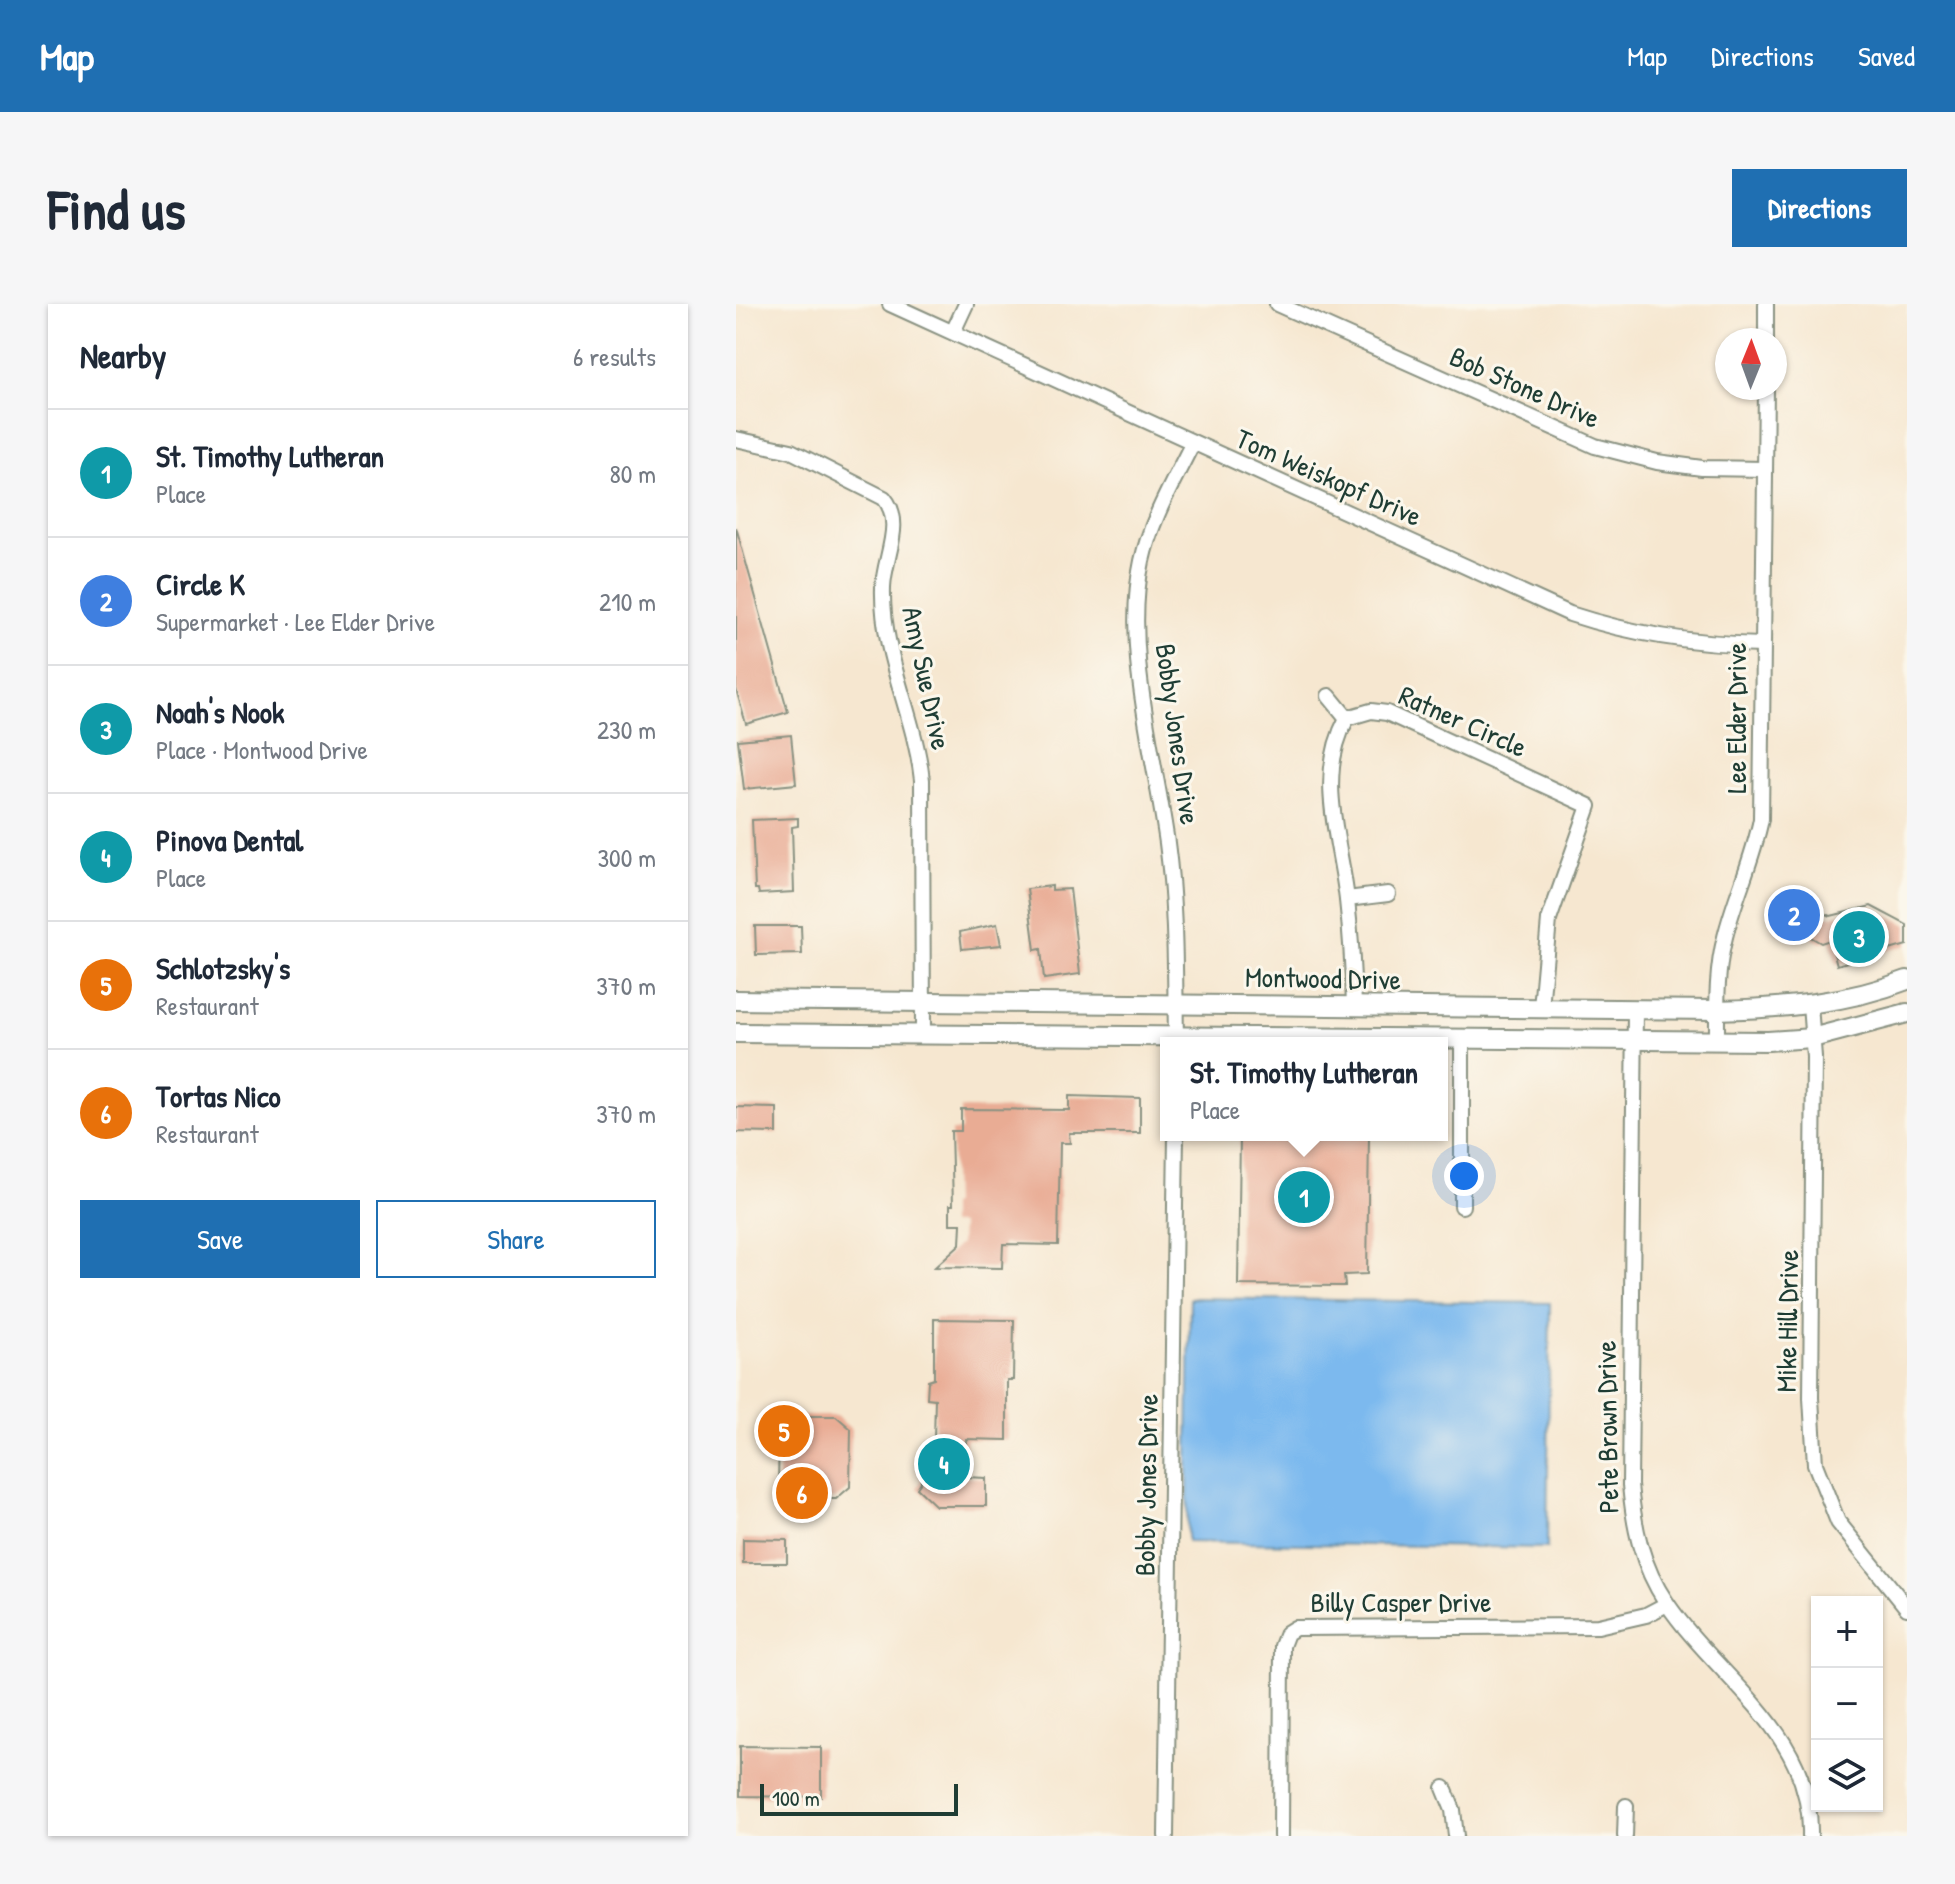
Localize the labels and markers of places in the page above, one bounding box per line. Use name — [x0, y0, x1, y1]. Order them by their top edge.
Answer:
pin: 2 — [1768, 885, 1820, 945]
pin: 3 — [1833, 907, 1885, 967]
pin: 1 — [1278, 1167, 1330, 1227]
pin: 5 — [758, 1401, 810, 1461]
pin: 4 — [918, 1434, 970, 1494]
pin: 6 — [776, 1463, 828, 1523]

